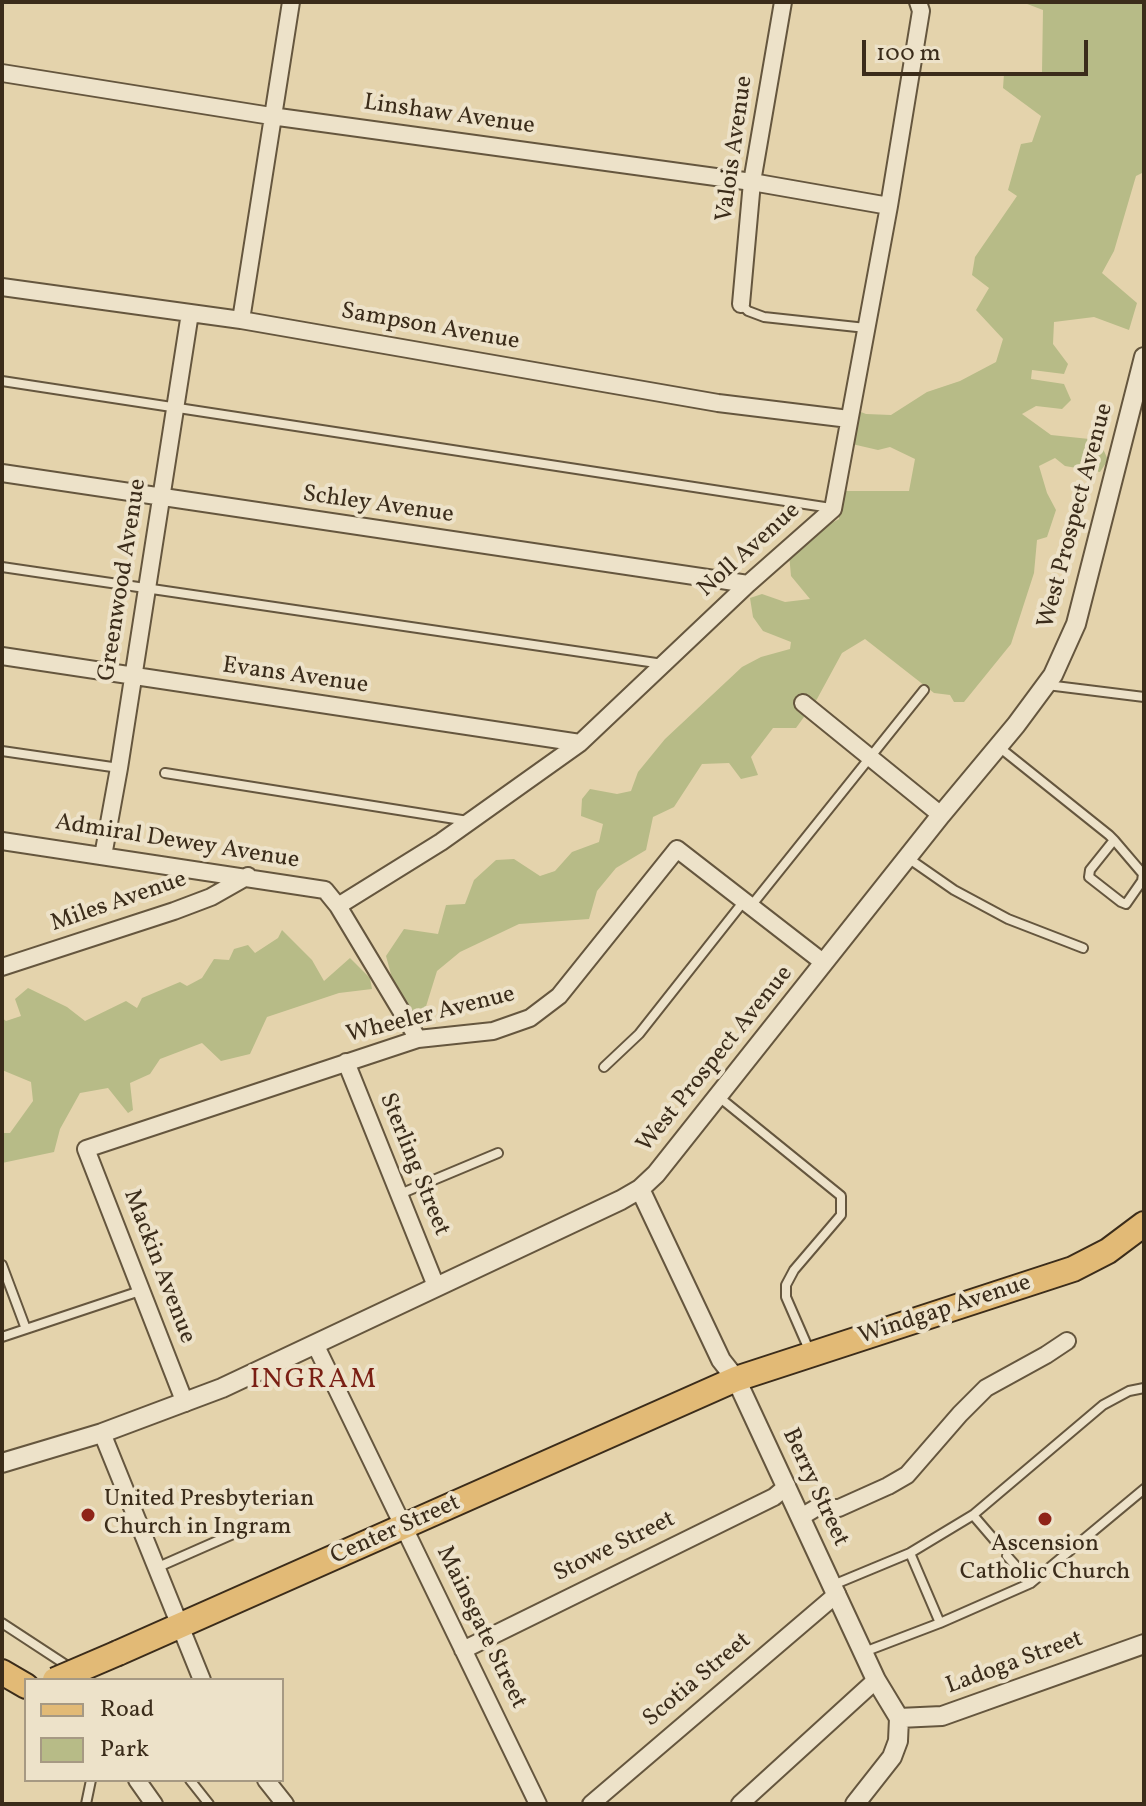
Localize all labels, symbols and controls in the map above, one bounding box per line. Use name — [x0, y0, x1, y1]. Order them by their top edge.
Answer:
scale bar — [866, 24, 1092, 74]
text: 100 m — [876, 37, 941, 71]
street label: Valois Avenue — [712, 74, 760, 224]
street label: Linshaw Avenue — [361, 90, 537, 142]
street label: Sampson Avenue — [338, 298, 522, 358]
street label: West Prospect Avenue — [1033, 400, 1121, 632]
street label: Greenwood Avenue — [94, 477, 154, 683]
street label: Schley Avenue — [301, 481, 455, 531]
street label: Noll Avenue — [693, 497, 807, 605]
street label: Evans Avenue — [220, 653, 370, 701]
street label: Admiral Dewey Avenue — [53, 809, 301, 877]
street label: Miles Avenue — [47, 866, 191, 940]
street label: West Prospect Avenue — [632, 961, 800, 1159]
street label: Wheeler Avenue — [344, 981, 518, 1051]
street label: Sterling Street — [371, 1089, 455, 1241]
street label: Mackin Avenue — [115, 1186, 201, 1348]
street label: Windgap Avenue — [855, 1270, 1035, 1352]
district label: INGRAM — [250, 1365, 378, 1399]
street label: Berry Street — [774, 1424, 854, 1552]
place label: United Presbyterian Church in Ingram — [104, 1487, 314, 1543]
street label: Center Street — [327, 1490, 465, 1572]
marker: United Presbyterian Church in Ingram — [79, 1506, 97, 1524]
street label: Stowe Street — [550, 1506, 680, 1590]
marker: Ascension Catholic Church — [1036, 1510, 1054, 1528]
place label: Ascension Catholic Church — [960, 1532, 1130, 1588]
street label: Mainsgate Street — [428, 1542, 532, 1714]
street label: Ladoga Street — [943, 1626, 1087, 1702]
street label: Scotia Street — [638, 1628, 758, 1734]
legend — [24, 1678, 284, 1782]
text: Road — [100, 1693, 154, 1727]
text: Park — [100, 1733, 149, 1767]

